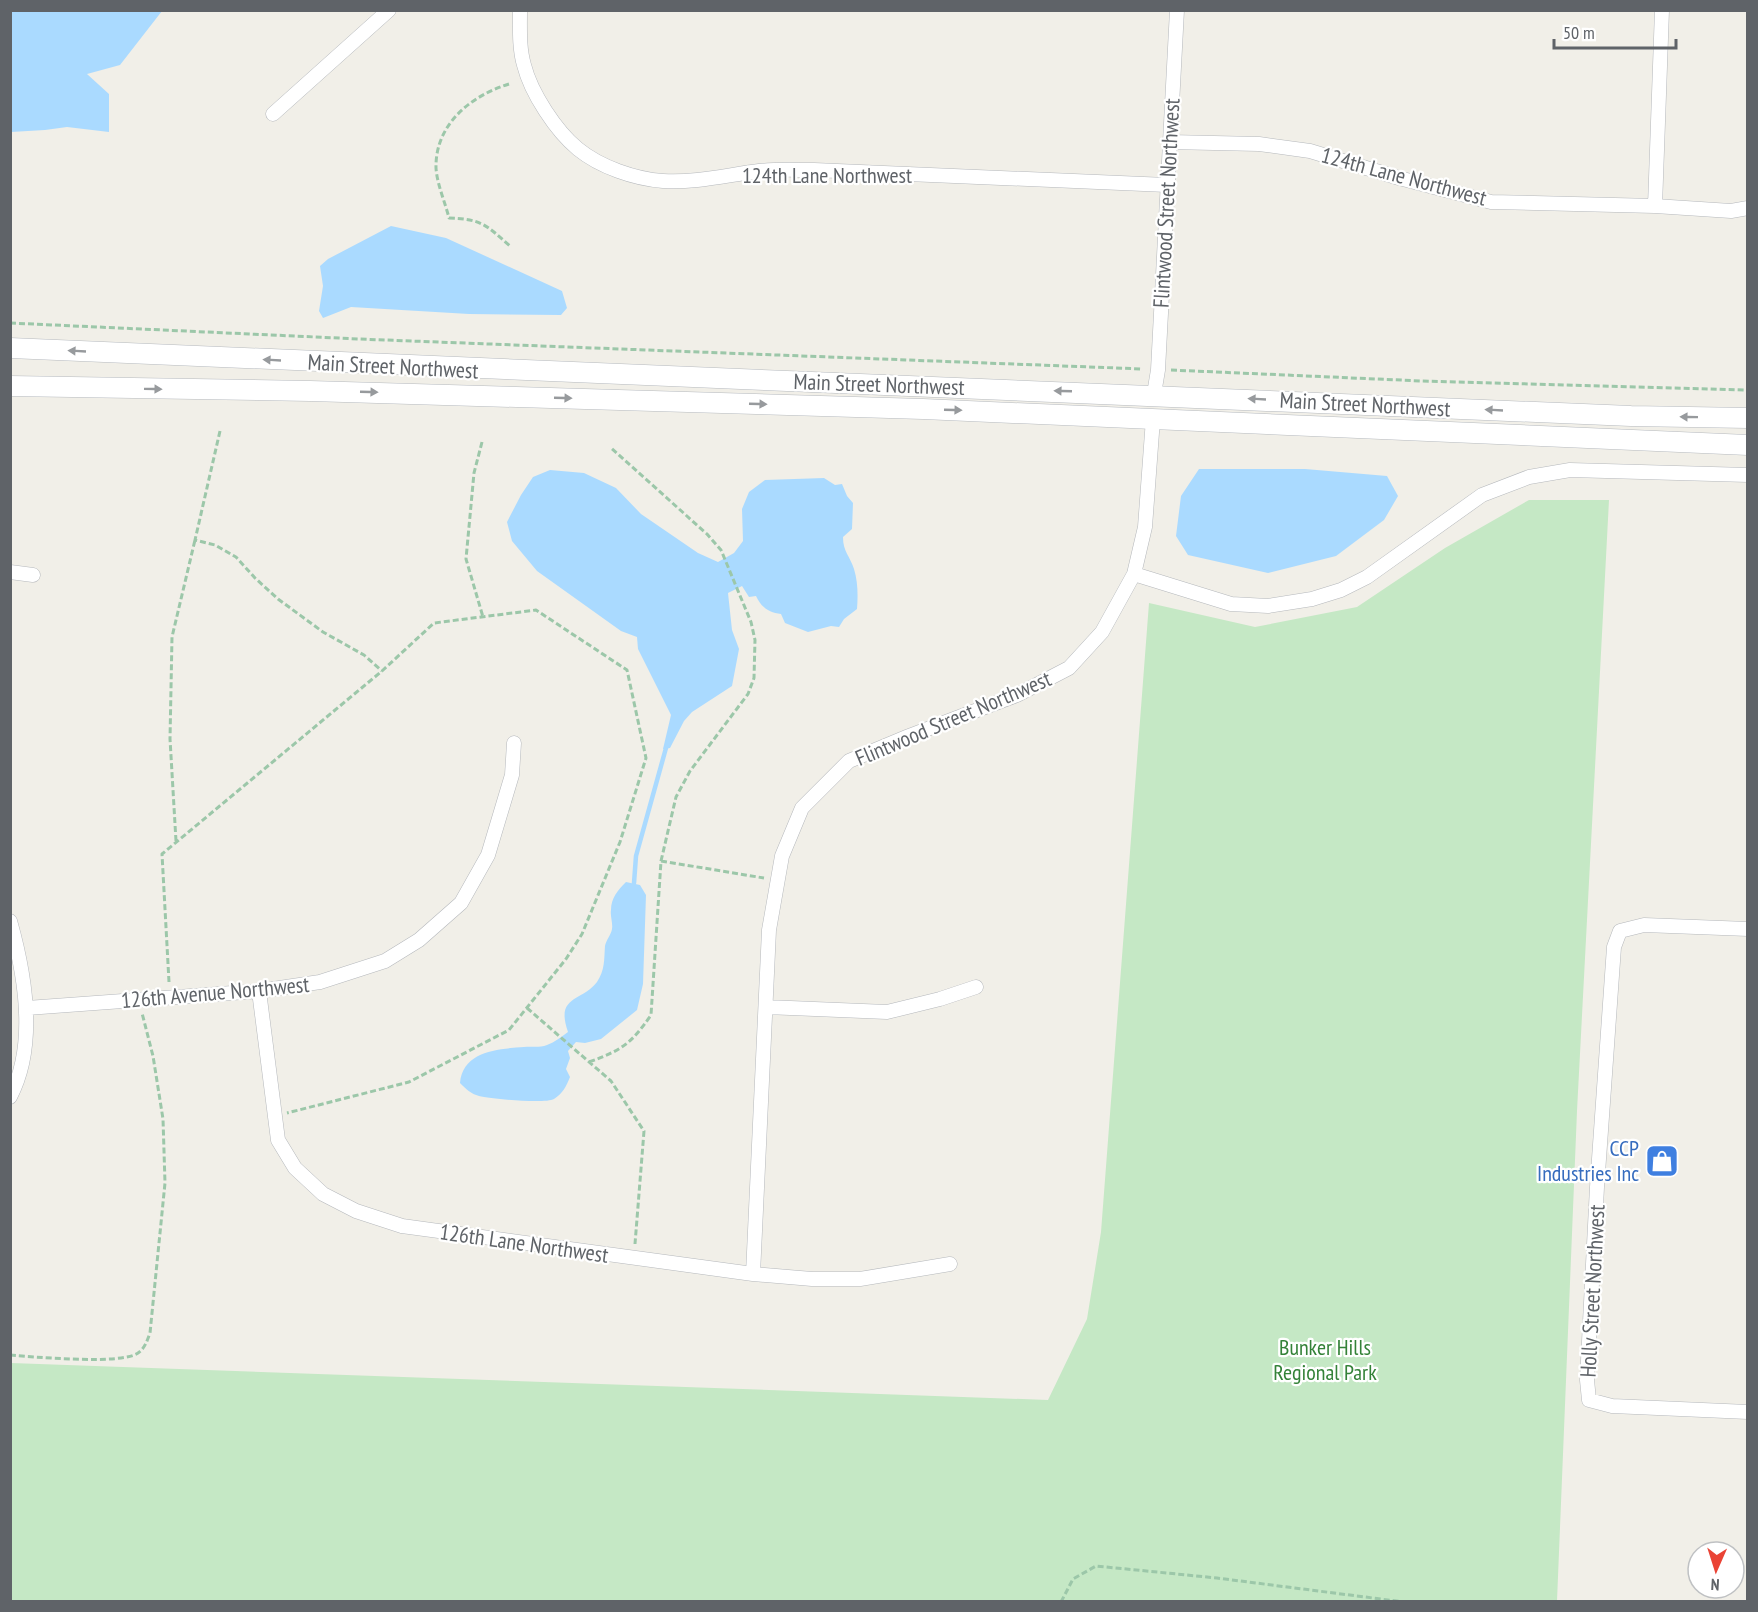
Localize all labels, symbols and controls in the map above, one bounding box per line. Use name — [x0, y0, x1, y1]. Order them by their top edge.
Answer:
scale bar — [1554, 12, 1676, 50]
text: 50 m — [1563, 21, 1595, 44]
street label: Flintwood Street Northwest — [1147, 97, 1185, 309]
street label: 124th Lane Northwest — [1318, 140, 1490, 212]
street label: 124th Lane Northwest — [742, 161, 912, 189]
one-way arrow — [68, 347, 87, 356]
street label: Main Street Northwest — [307, 348, 479, 384]
one-way arrow — [263, 356, 282, 365]
street label: Main Street Northwest — [793, 367, 965, 401]
one-way arrow — [143, 384, 162, 394]
one-way arrow — [1053, 386, 1072, 395]
street label: Main Street Northwest — [1279, 386, 1451, 422]
one-way arrow — [359, 388, 378, 397]
one-way arrow — [554, 394, 573, 403]
one-way arrow — [1248, 394, 1267, 404]
one-way arrow — [749, 399, 768, 409]
one-way arrow — [1485, 405, 1504, 414]
one-way arrow — [944, 406, 963, 415]
one-way arrow — [1680, 412, 1699, 422]
street label: Flintwood Street Northwest — [851, 664, 1055, 772]
street label: 126th Avenue Northwest — [120, 970, 310, 1014]
place label: CCP Industries Inc — [1537, 1134, 1639, 1187]
shop icon: CCP Industries Inc — [1644, 1143, 1680, 1179]
street label: Holly Street Northwest — [1573, 1204, 1611, 1378]
street label: 126th Lane Northwest — [438, 1217, 610, 1269]
park label: Bunker Hills Regional Park — [1273, 1333, 1377, 1386]
north arrow — [1686, 1540, 1746, 1600]
text: N — [1710, 1575, 1720, 1595]

